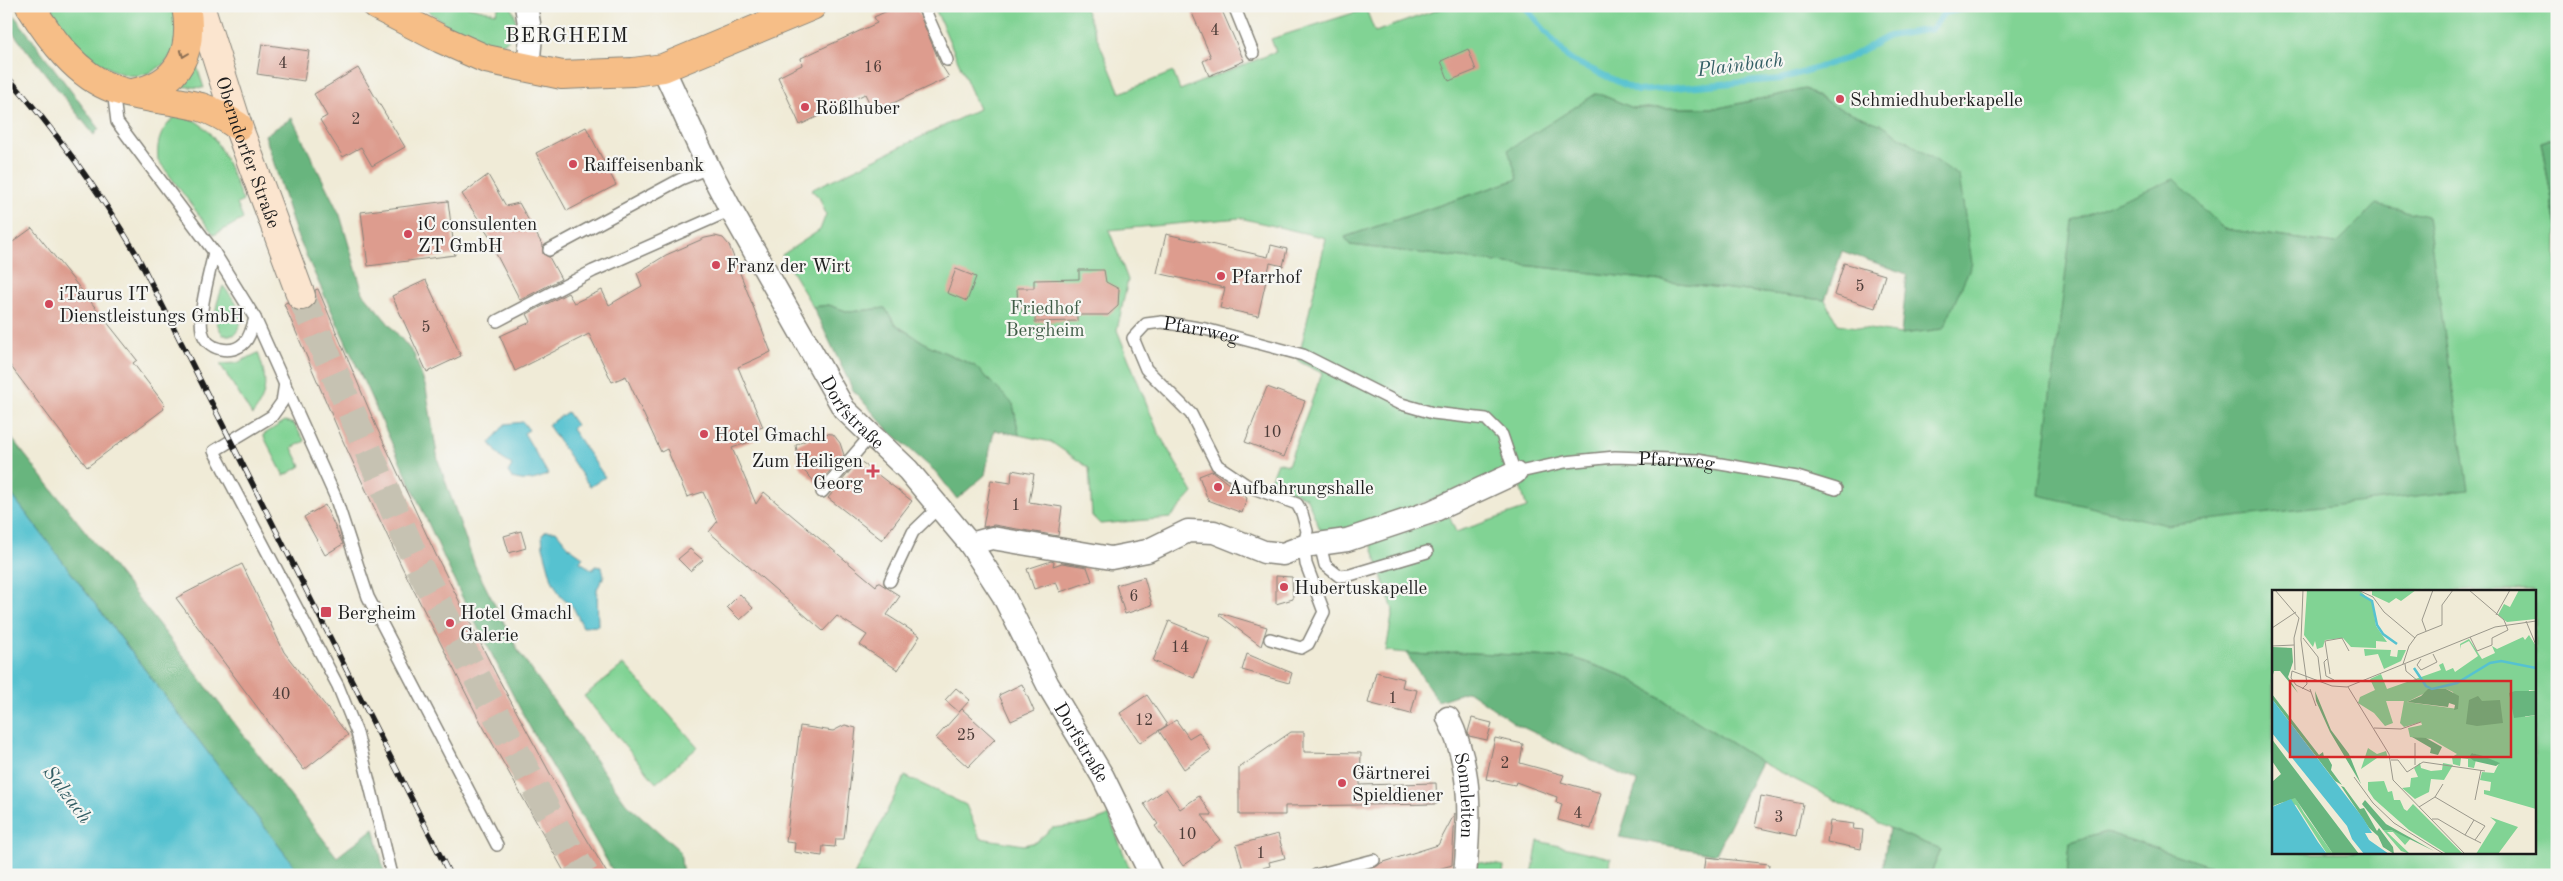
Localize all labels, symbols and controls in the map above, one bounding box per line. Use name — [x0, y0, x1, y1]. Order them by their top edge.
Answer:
house number: 4 — [1210, 23, 1220, 39]
district label: BERGHEIM — [505, 26, 629, 47]
one-way arrow — [180, 49, 190, 58]
water label: Plainbach — [1695, 51, 1785, 81]
house number: 4 — [278, 56, 288, 72]
house number: 16 — [864, 60, 882, 76]
street label: Oberndorfer Straße — [211, 75, 282, 231]
place label: Schmiedhuberkapelle — [1850, 92, 2023, 111]
marker: Schmiedhuberkapelle — [1834, 93, 1846, 105]
place label: Rößlhuber — [815, 100, 900, 119]
marker: Rößlhuber — [799, 101, 811, 113]
house number: 2 — [351, 112, 361, 128]
place label: Raiffeisenbank — [583, 157, 704, 176]
marker: Raiffeisenbank — [567, 158, 579, 170]
place label: iC consulenten ZT GmbH — [418, 216, 537, 257]
marker: iC consulenten ZT GmbH — [402, 228, 414, 240]
place label: Franz der Wirt — [726, 258, 851, 277]
marker: Franz der Wirt — [710, 259, 722, 271]
place label: Pfarrhof — [1231, 269, 1302, 288]
marker: Pfarrhof — [1215, 270, 1227, 282]
house number: 5 — [1855, 279, 1865, 295]
place label: iTaurus IT Dienstleistungs GmbH — [59, 286, 244, 327]
marker: iTaurus IT Dienstleistungs GmbH — [43, 298, 55, 310]
park label: Friedhof Bergheim — [1005, 300, 1085, 341]
street label: Pfarrweg — [1161, 315, 1241, 350]
house number: 5 — [421, 320, 431, 336]
street label: Dorfstraße — [815, 373, 887, 454]
house number: 10 — [1263, 425, 1281, 441]
place label: Hotel Gmachl — [714, 427, 826, 446]
marker: Hotel Gmachl — [698, 428, 710, 440]
street label: Pfarrweg — [1638, 451, 1717, 475]
place label: Zum Heiligen Georg — [752, 453, 864, 494]
marker: Zum Heiligen Georg — [867, 465, 879, 477]
place label: Aufbahrungshalle — [1228, 480, 1374, 499]
marker: Aufbahrungshalle — [1212, 481, 1224, 493]
house number: 1 — [1011, 498, 1021, 514]
place label: Hubertuskapelle — [1294, 580, 1427, 599]
marker: Hubertuskapelle — [1278, 581, 1290, 593]
house number: 6 — [1129, 589, 1139, 605]
inset map — [2272, 590, 2536, 854]
marker: Bergheim — [319, 605, 333, 619]
place label: Bergheim — [337, 605, 416, 624]
place label: Hotel Gmachl Galerie — [460, 605, 572, 646]
marker: Hotel Gmachl Galerie — [444, 617, 456, 629]
house number: 14 — [1171, 640, 1189, 656]
house number: 40 — [272, 687, 290, 703]
house number: 1 — [1388, 691, 1398, 707]
street label: Dorfstraße — [1049, 700, 1111, 786]
house number: 12 — [1135, 713, 1153, 729]
house number: 25 — [957, 728, 975, 744]
street label: Sonnleiten — [1449, 751, 1475, 838]
house number: 2 — [1500, 756, 1510, 772]
water label: Salzach — [38, 762, 95, 828]
place label: Gärtnerei Spieldiener — [1352, 765, 1443, 806]
marker: Gärtnerei Spieldiener — [1336, 777, 1348, 789]
house number: 4 — [1573, 806, 1583, 822]
house number: 3 — [1774, 810, 1784, 826]
house number: 10 — [1178, 827, 1196, 843]
house number: 1 — [1256, 846, 1266, 862]

